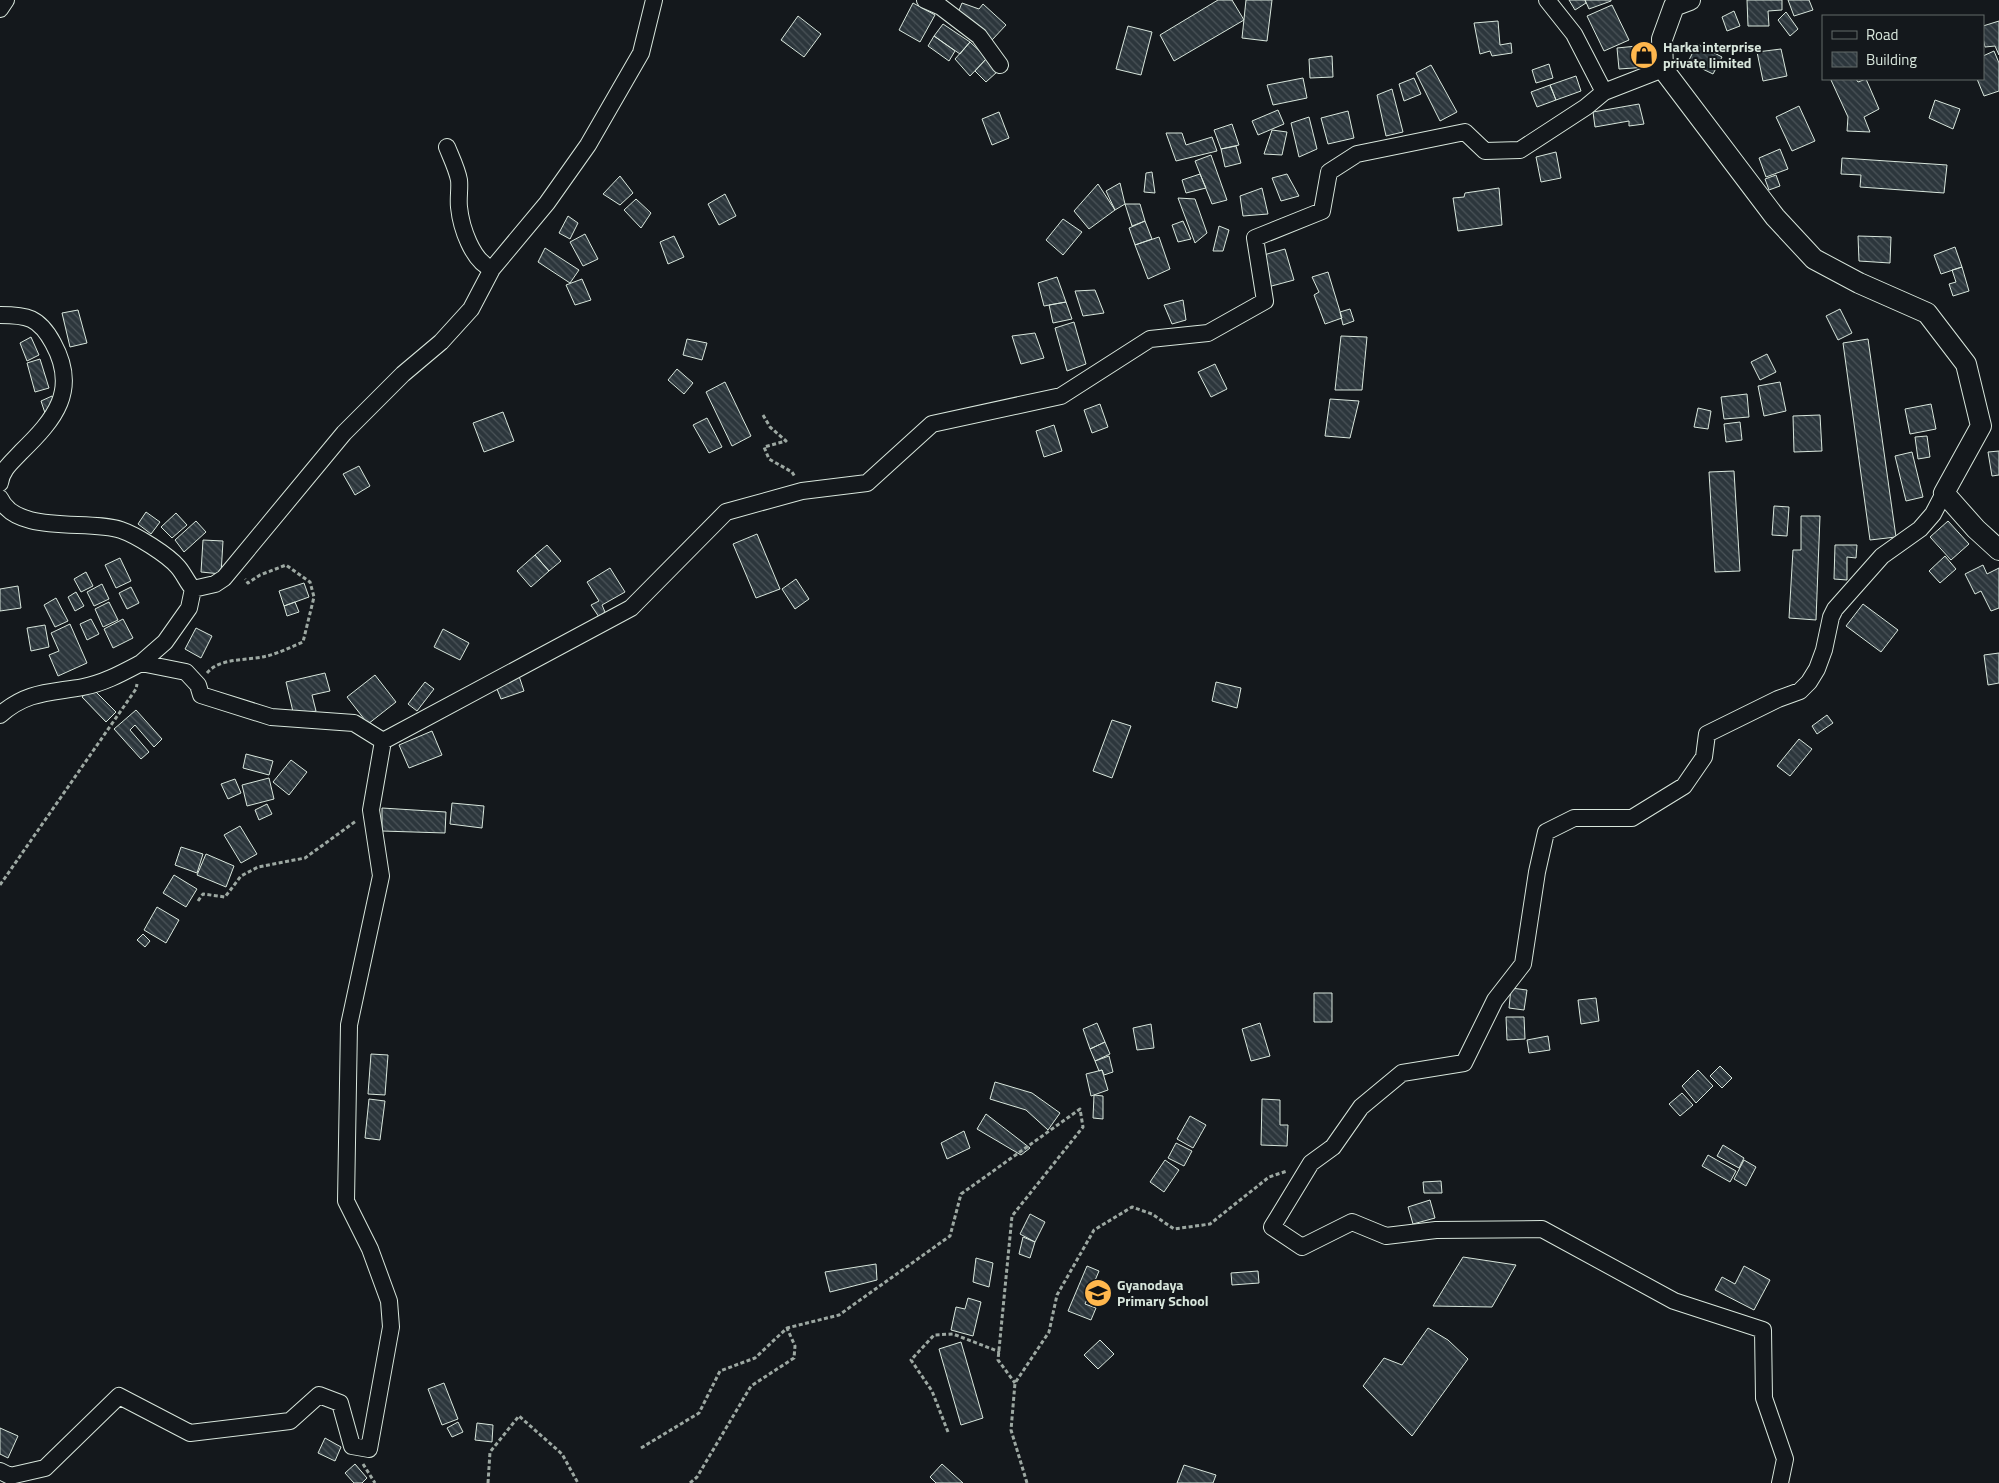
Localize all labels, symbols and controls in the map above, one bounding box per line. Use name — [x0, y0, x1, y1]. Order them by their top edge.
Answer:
legend — [1822, 15, 1984, 80]
text: Road — [1866, 23, 1898, 46]
place label: Harka interprise private limited — [1663, 36, 1761, 73]
shop icon: Harka interprise private limited — [1629, 40, 1659, 70]
text: Building — [1866, 48, 1917, 71]
place label: Gyanodaya Primary School — [1117, 1274, 1209, 1311]
school or university icon: Gyanodaya Primary School — [1083, 1278, 1113, 1308]

